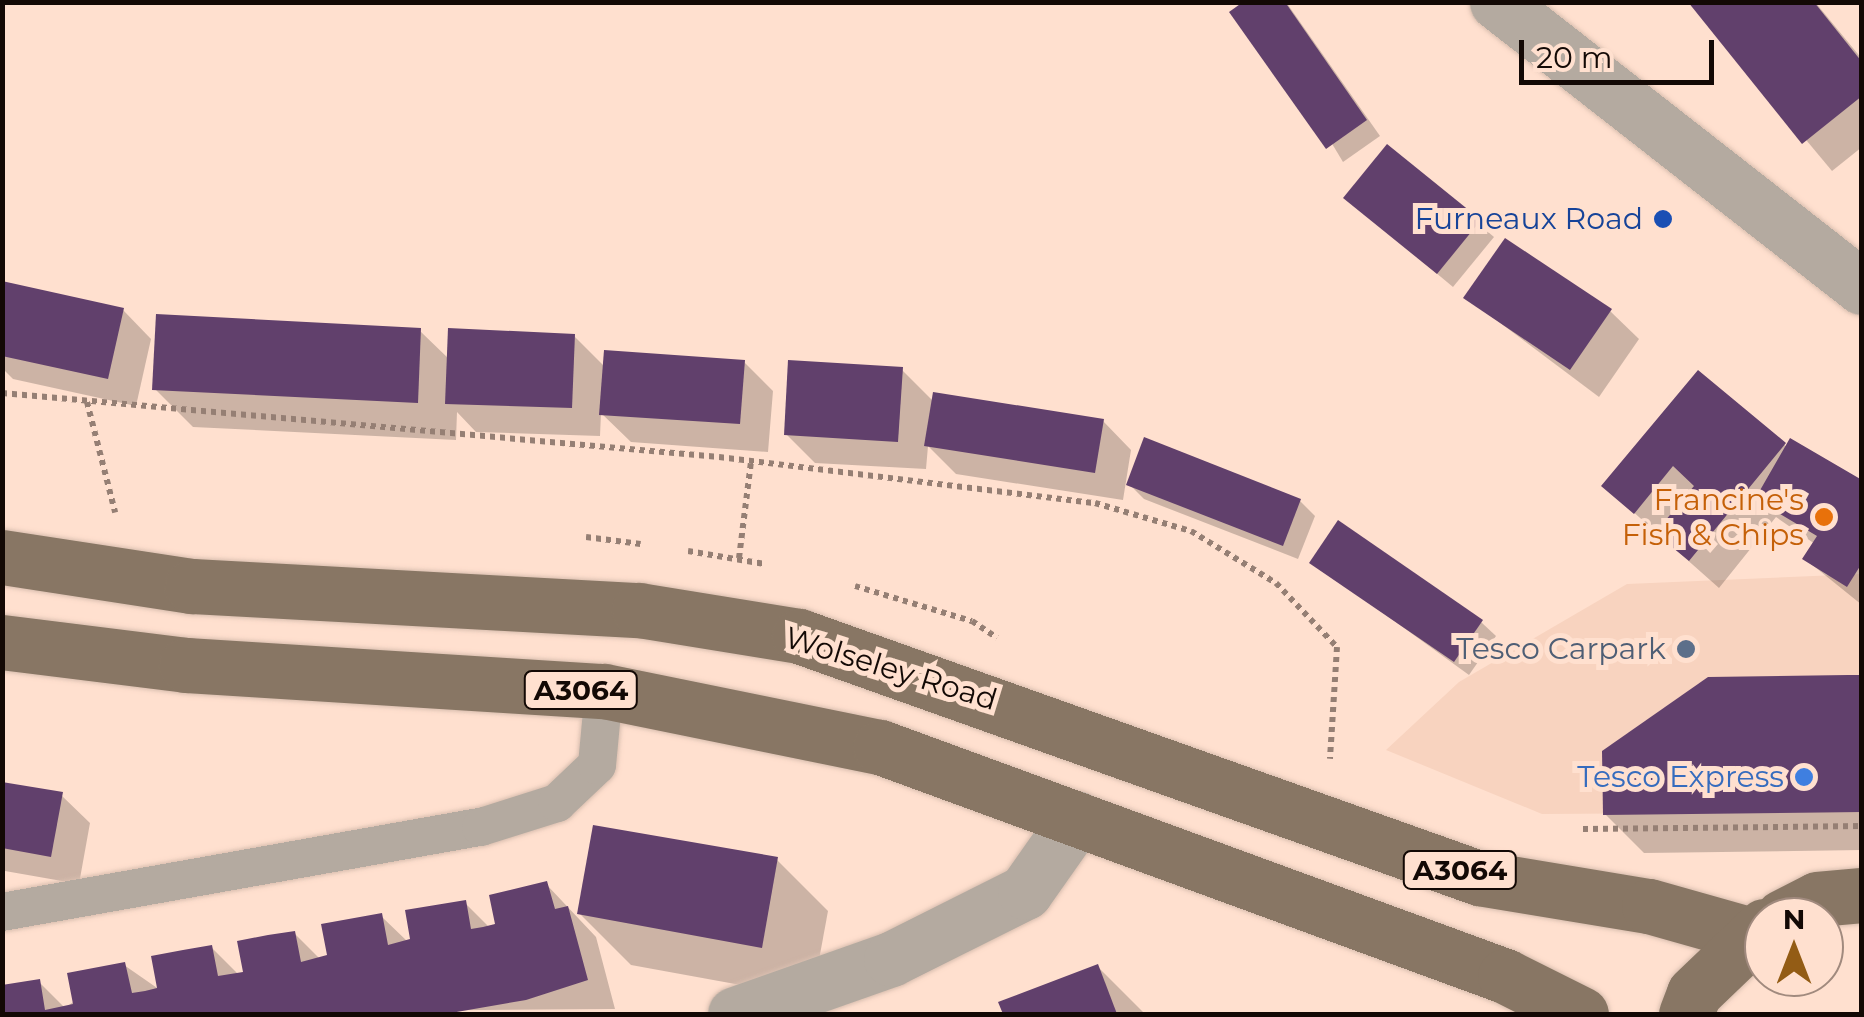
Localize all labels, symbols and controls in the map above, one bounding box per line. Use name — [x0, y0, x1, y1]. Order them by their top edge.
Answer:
scale bar — [1524, 20, 1719, 82]
text: 20 m — [1536, 39, 1613, 76]
place label: Furneaux Road — [1414, 201, 1643, 237]
marker: Furneaux Road — [1652, 208, 1674, 230]
place label: Francine's Fish & Chips — [1622, 482, 1804, 552]
marker: Francine's Fish & Chips — [1813, 506, 1835, 528]
street label: Wolseley Road — [781, 620, 1001, 718]
place label: Tesco Carpark — [1456, 631, 1666, 667]
marker: Tesco Carpark — [1675, 638, 1697, 660]
road number: A3064 — [524, 667, 638, 713]
place label: Tesco Express — [1577, 759, 1784, 795]
marker: Tesco Express — [1793, 766, 1815, 788]
road number: A3064 — [1402, 847, 1518, 893]
north arrow — [1744, 897, 1844, 997]
text: N — [1783, 902, 1805, 936]

